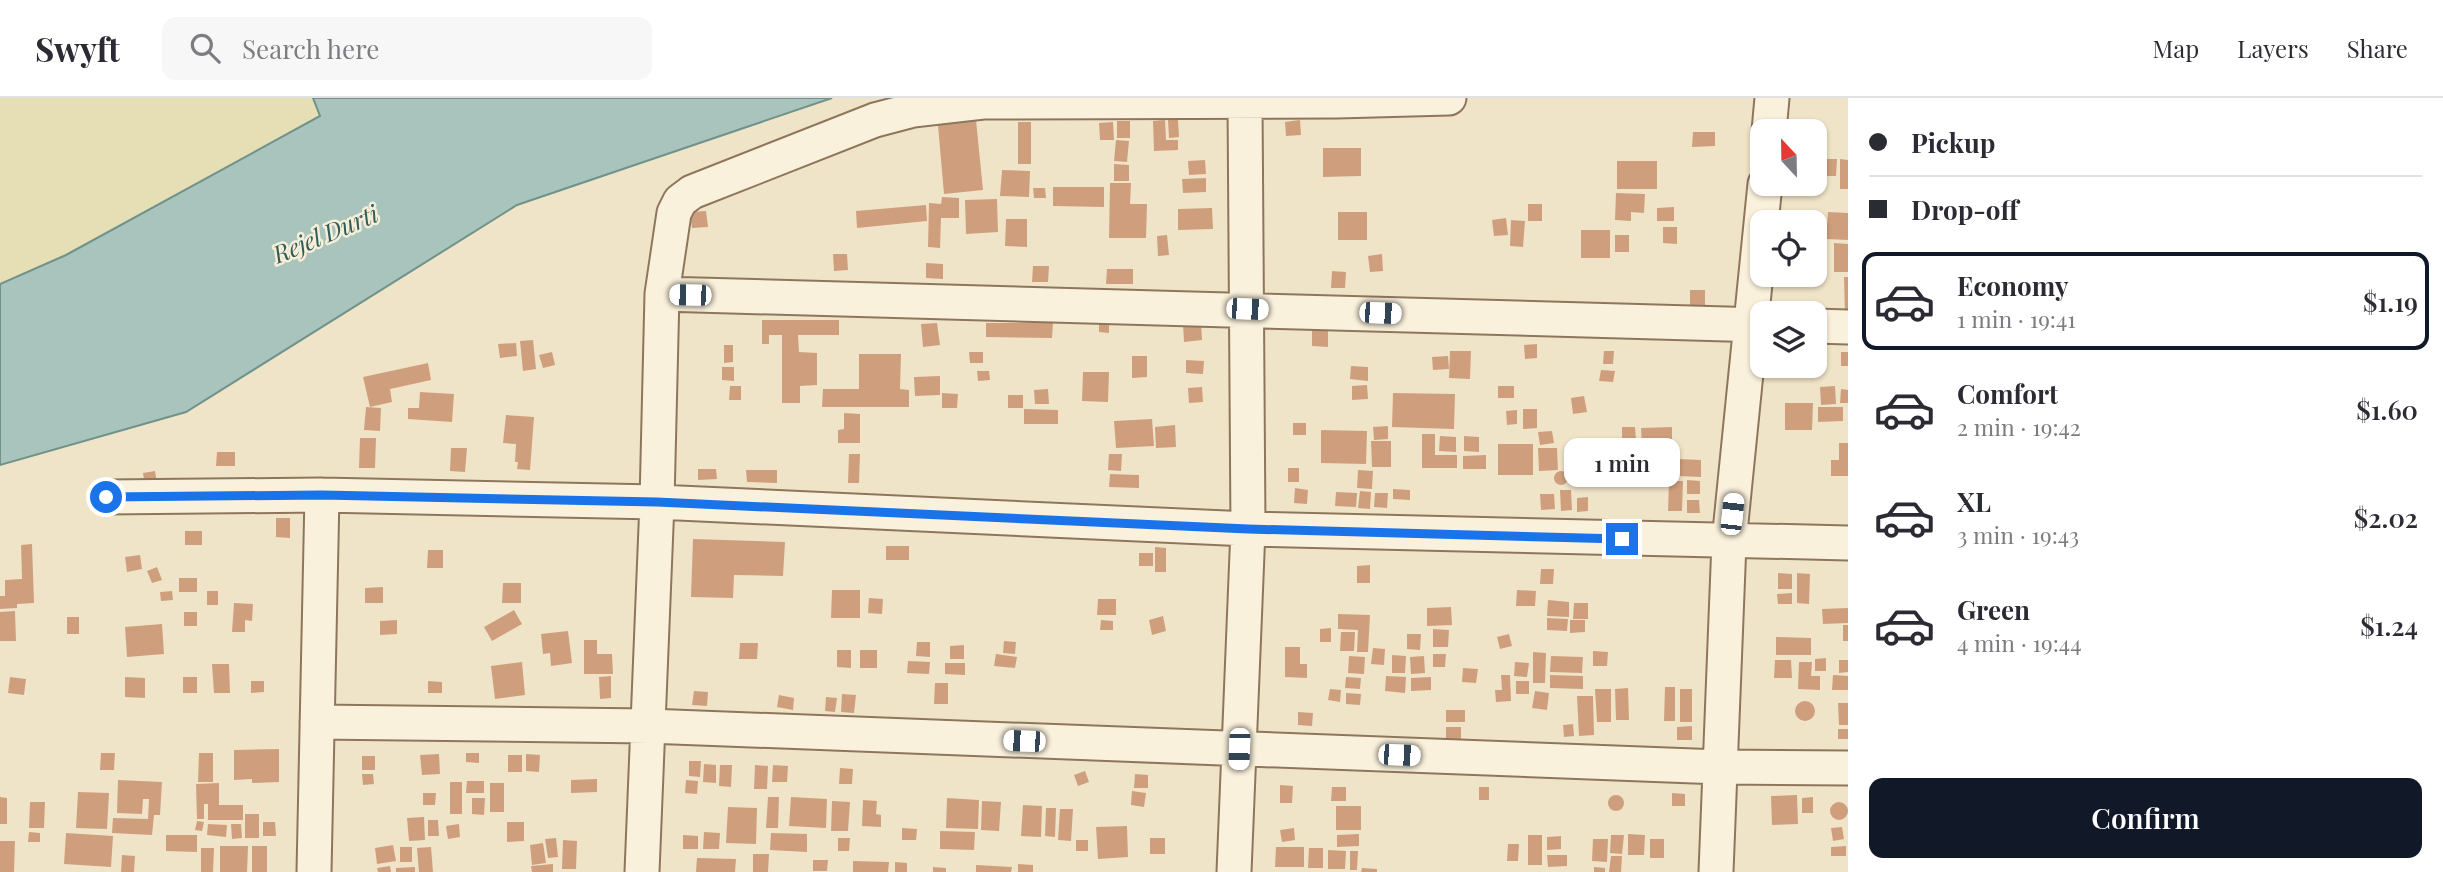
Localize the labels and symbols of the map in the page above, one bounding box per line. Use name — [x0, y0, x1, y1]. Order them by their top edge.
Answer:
north arrow — [1750, 119, 1827, 196]
water label: Rejel Durti — [267, 196, 383, 270]
car — [669, 284, 712, 306]
car — [1226, 298, 1269, 320]
car — [1359, 302, 1402, 324]
callout: 1 min — [1564, 438, 1680, 486]
route start — [90, 481, 122, 513]
car — [1720, 492, 1745, 536]
route end — [1606, 523, 1638, 555]
car — [1228, 728, 1251, 770]
car — [1003, 730, 1046, 752]
car — [1378, 744, 1421, 766]

